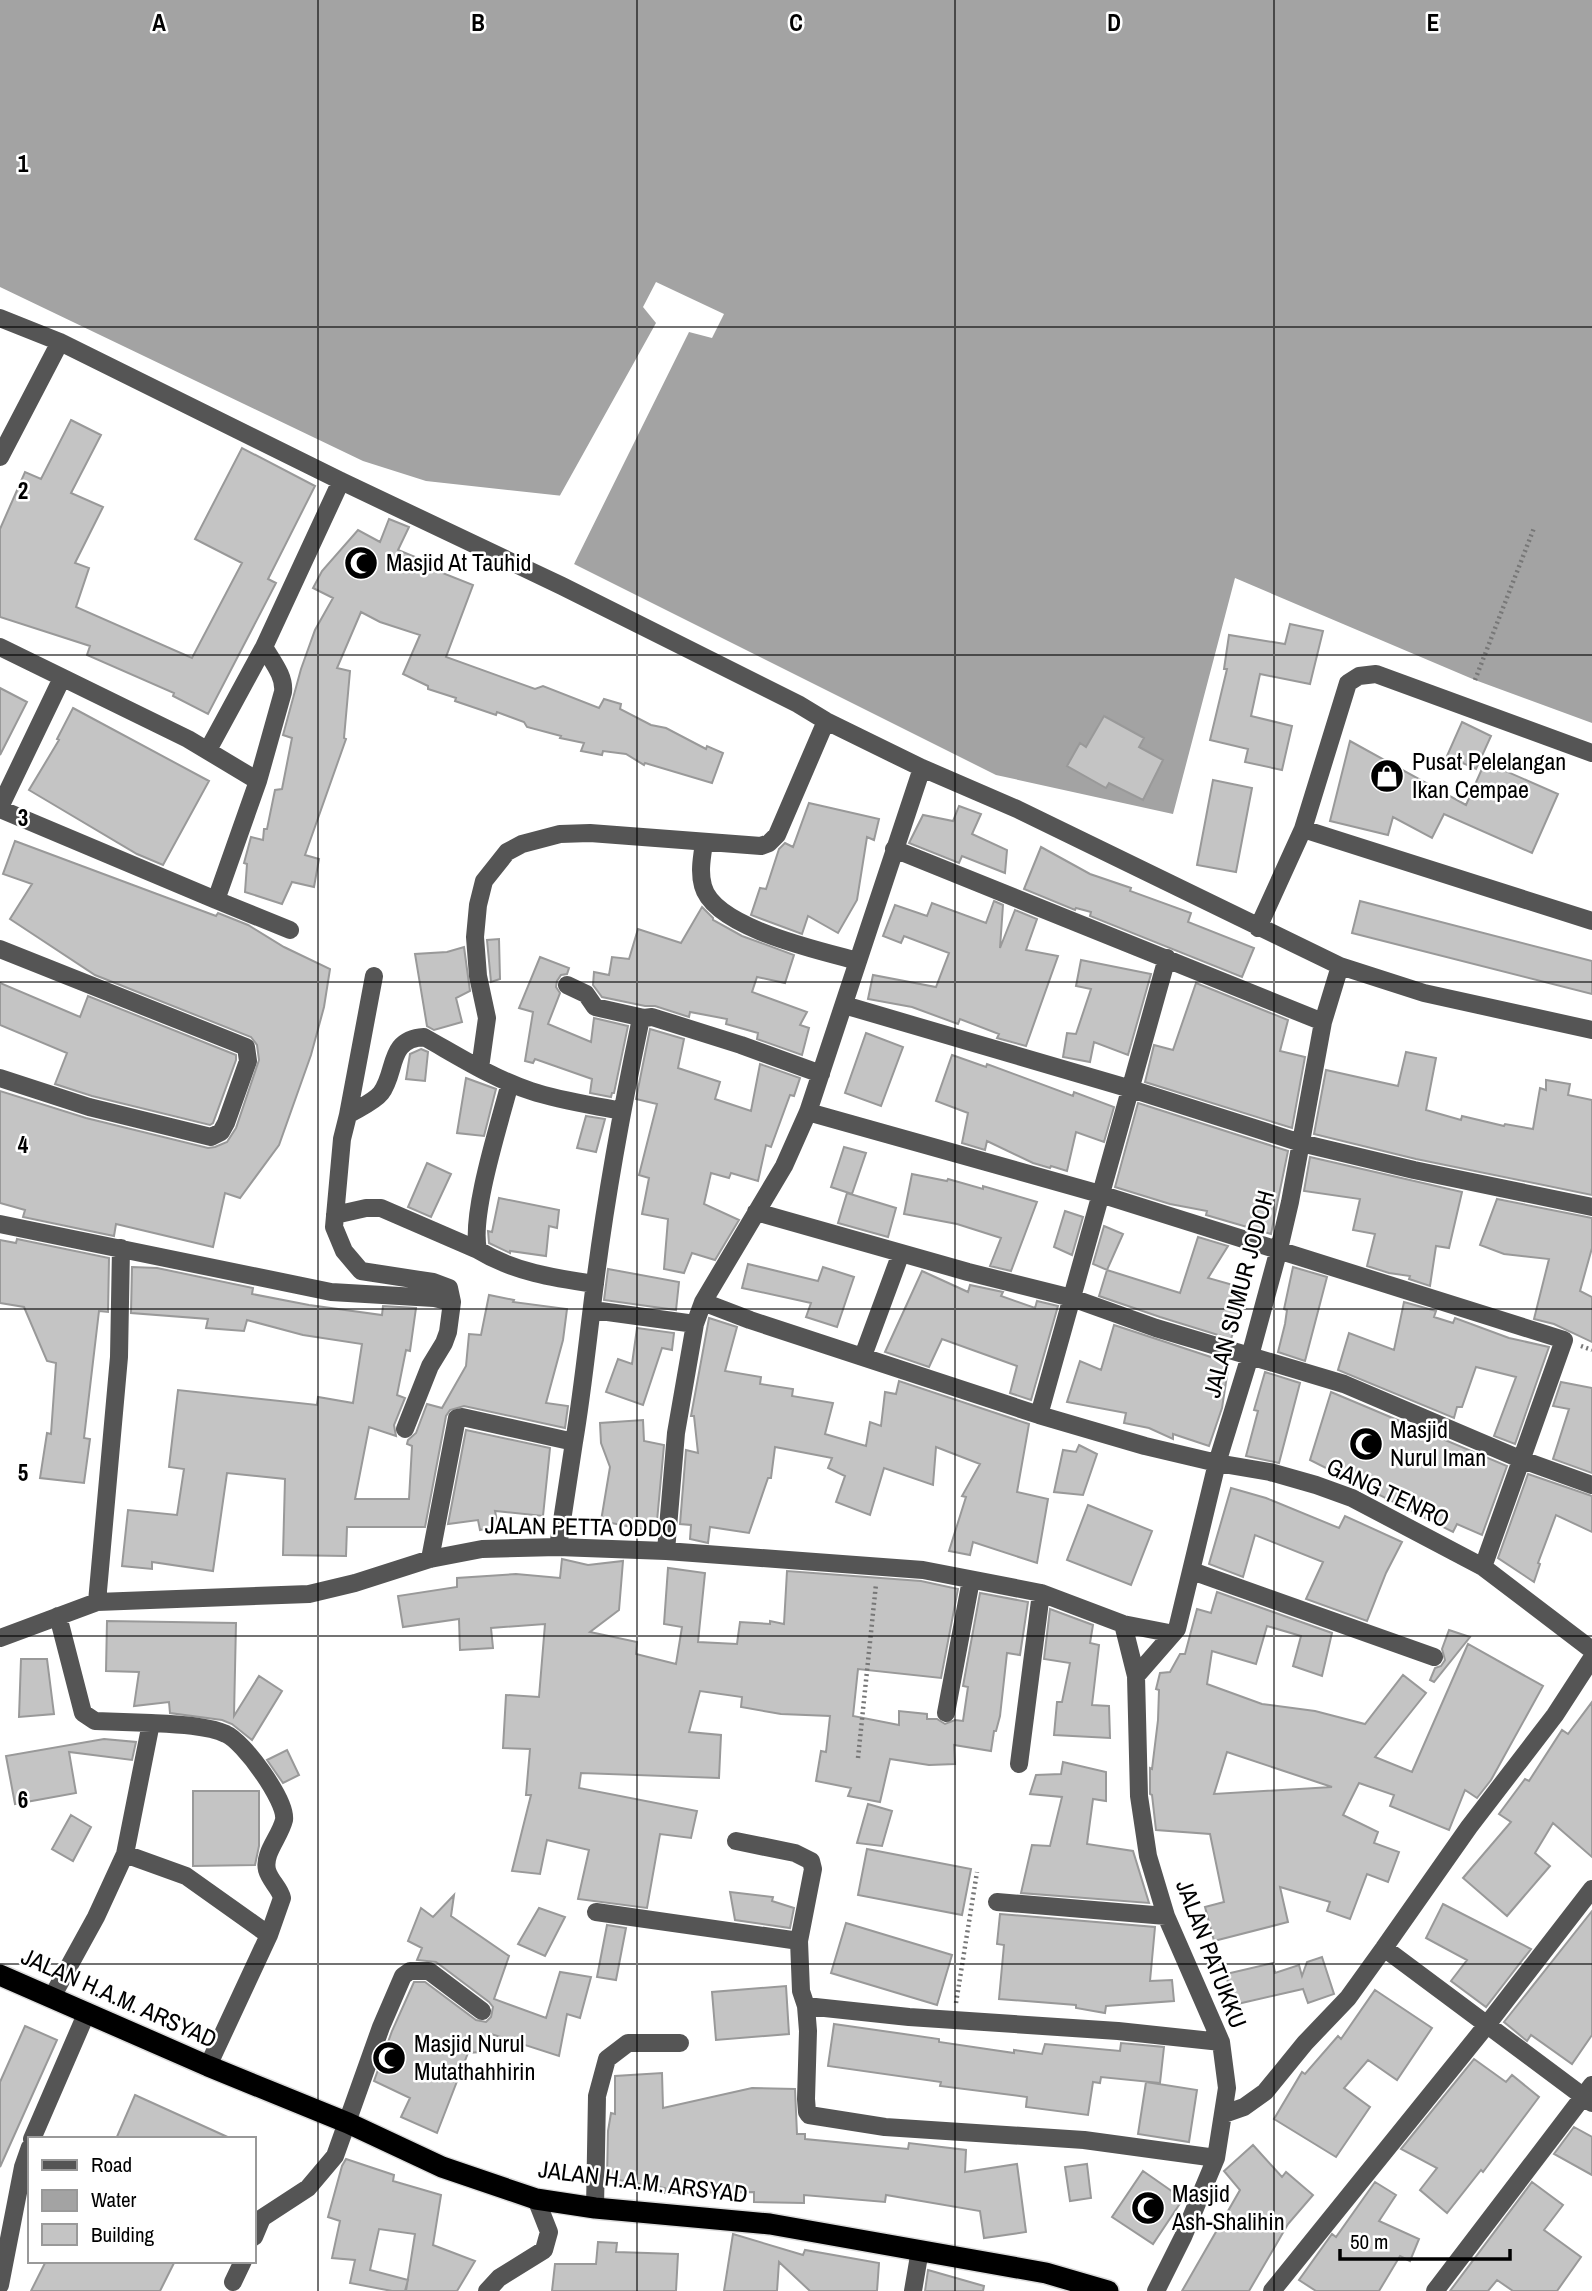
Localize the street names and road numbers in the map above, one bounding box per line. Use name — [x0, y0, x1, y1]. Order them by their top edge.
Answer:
street label: JALAN SUMUR JODOH — [1195, 1187, 1281, 1401]
street label: GANG TENRO — [1322, 1450, 1455, 1534]
street label: JALAN PETTA ODDO — [485, 1508, 677, 1544]
street label: JALAN PATUKKU — [1169, 1875, 1255, 2033]
street label: JALAN H.A.M. ARSYAD — [17, 1940, 222, 2055]
street label: JALAN H.A.M. ARSYAD — [537, 2152, 750, 2210]

